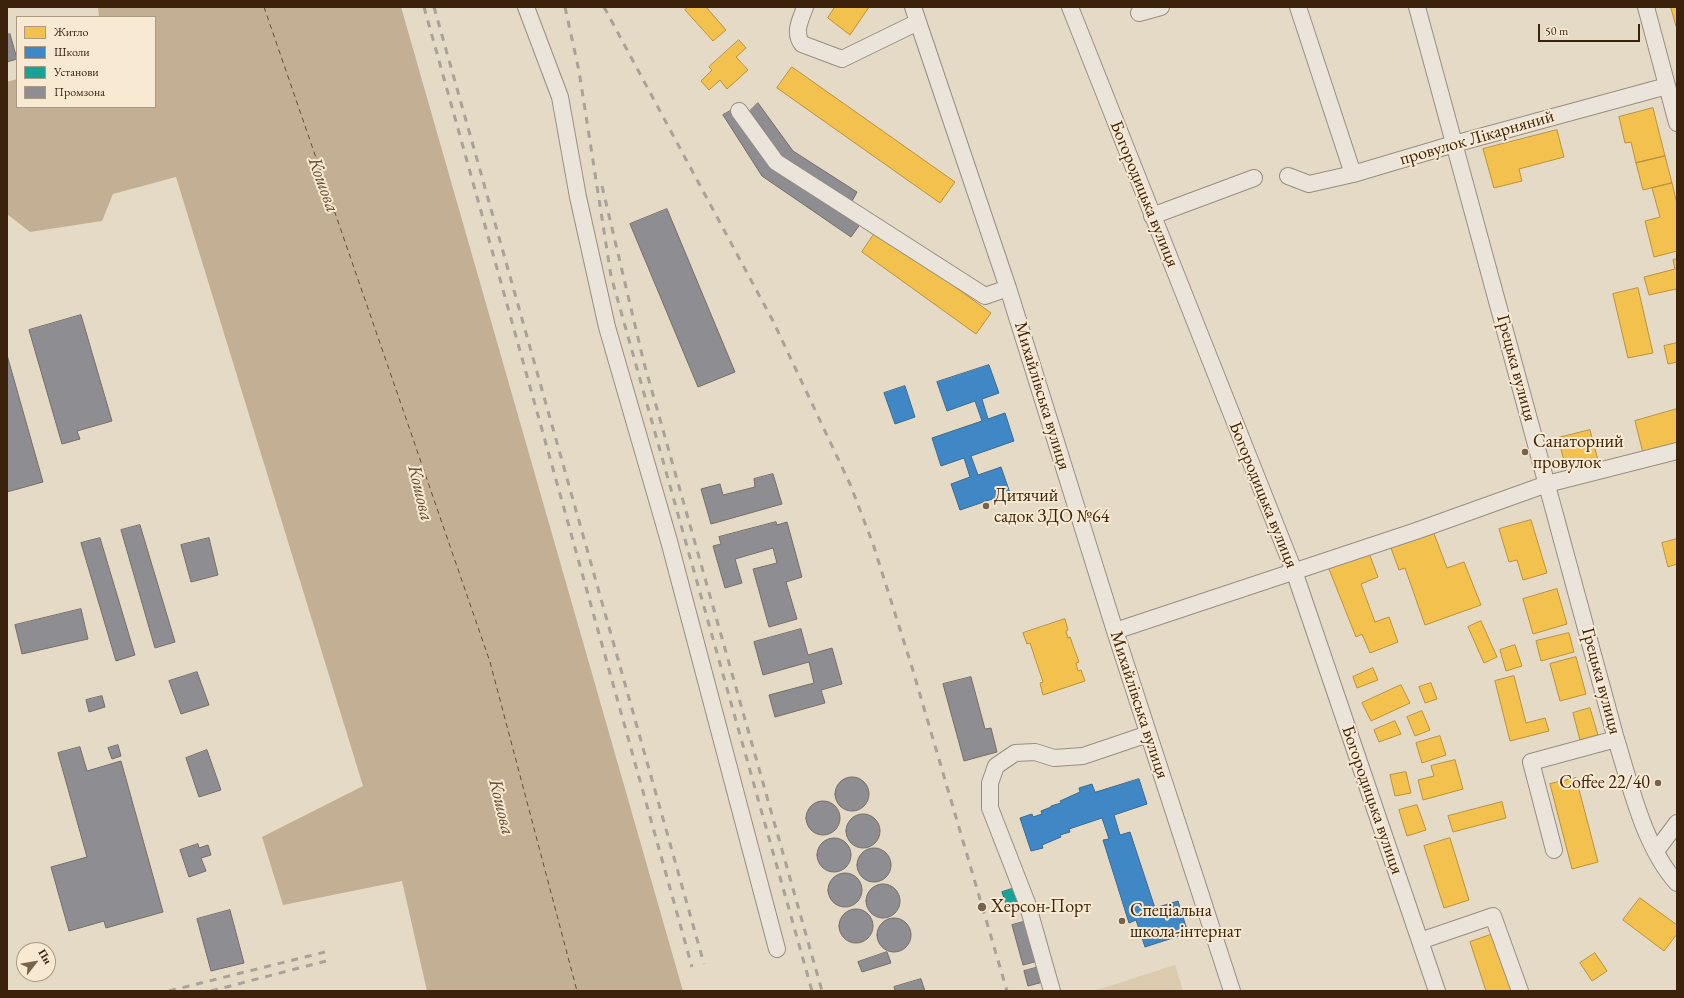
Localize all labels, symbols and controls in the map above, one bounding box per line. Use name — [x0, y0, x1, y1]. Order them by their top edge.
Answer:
legend — [16, 16, 156, 108]
scale bar — [1540, 16, 1642, 42]
text: 50 m — [1545, 23, 1568, 39]
text: Житло — [54, 24, 88, 40]
text: Школи — [54, 44, 90, 60]
text: Установи — [54, 64, 99, 80]
text: Промзона — [54, 84, 105, 100]
street label: провулок Лікарняний — [1397, 106, 1557, 170]
street label: Богородицька вулиця — [1105, 118, 1183, 270]
water label: Кошова — [303, 154, 343, 216]
street label: Грецька вулиця — [1491, 312, 1541, 424]
street label: Михайлівська вулиця — [1009, 319, 1075, 473]
street label: Богородицька вулиця — [1224, 419, 1302, 571]
place label: Санаторний провулок — [1533, 431, 1624, 474]
marker: Санаторний провулок — [1520, 447, 1530, 457]
water label: Кошова — [402, 463, 438, 523]
place label: Дитячий садок ЗДО №64 — [994, 485, 1109, 528]
marker: Дитячий садок ЗДО №64 — [981, 501, 991, 511]
street label: Грецька вулиця — [1576, 625, 1626, 737]
street label: Михайлівська вулиця — [1105, 628, 1173, 782]
street label: Богородицька вулиця — [1336, 723, 1408, 877]
place label: Coffee 22/40 — [1559, 772, 1650, 794]
water label: Кошова — [483, 777, 519, 837]
marker: Coffee 22/40 — [1653, 778, 1663, 788]
place label: Херсон-Порт — [991, 896, 1091, 918]
place label: Спеціальна школа-інтернат — [1130, 900, 1241, 942]
marker: Херсон-Порт — [976, 901, 988, 913]
marker: Спеціальна школа-інтернат — [1117, 916, 1127, 926]
north arrow — [16, 942, 56, 982]
text: Пн — [36, 946, 55, 966]

